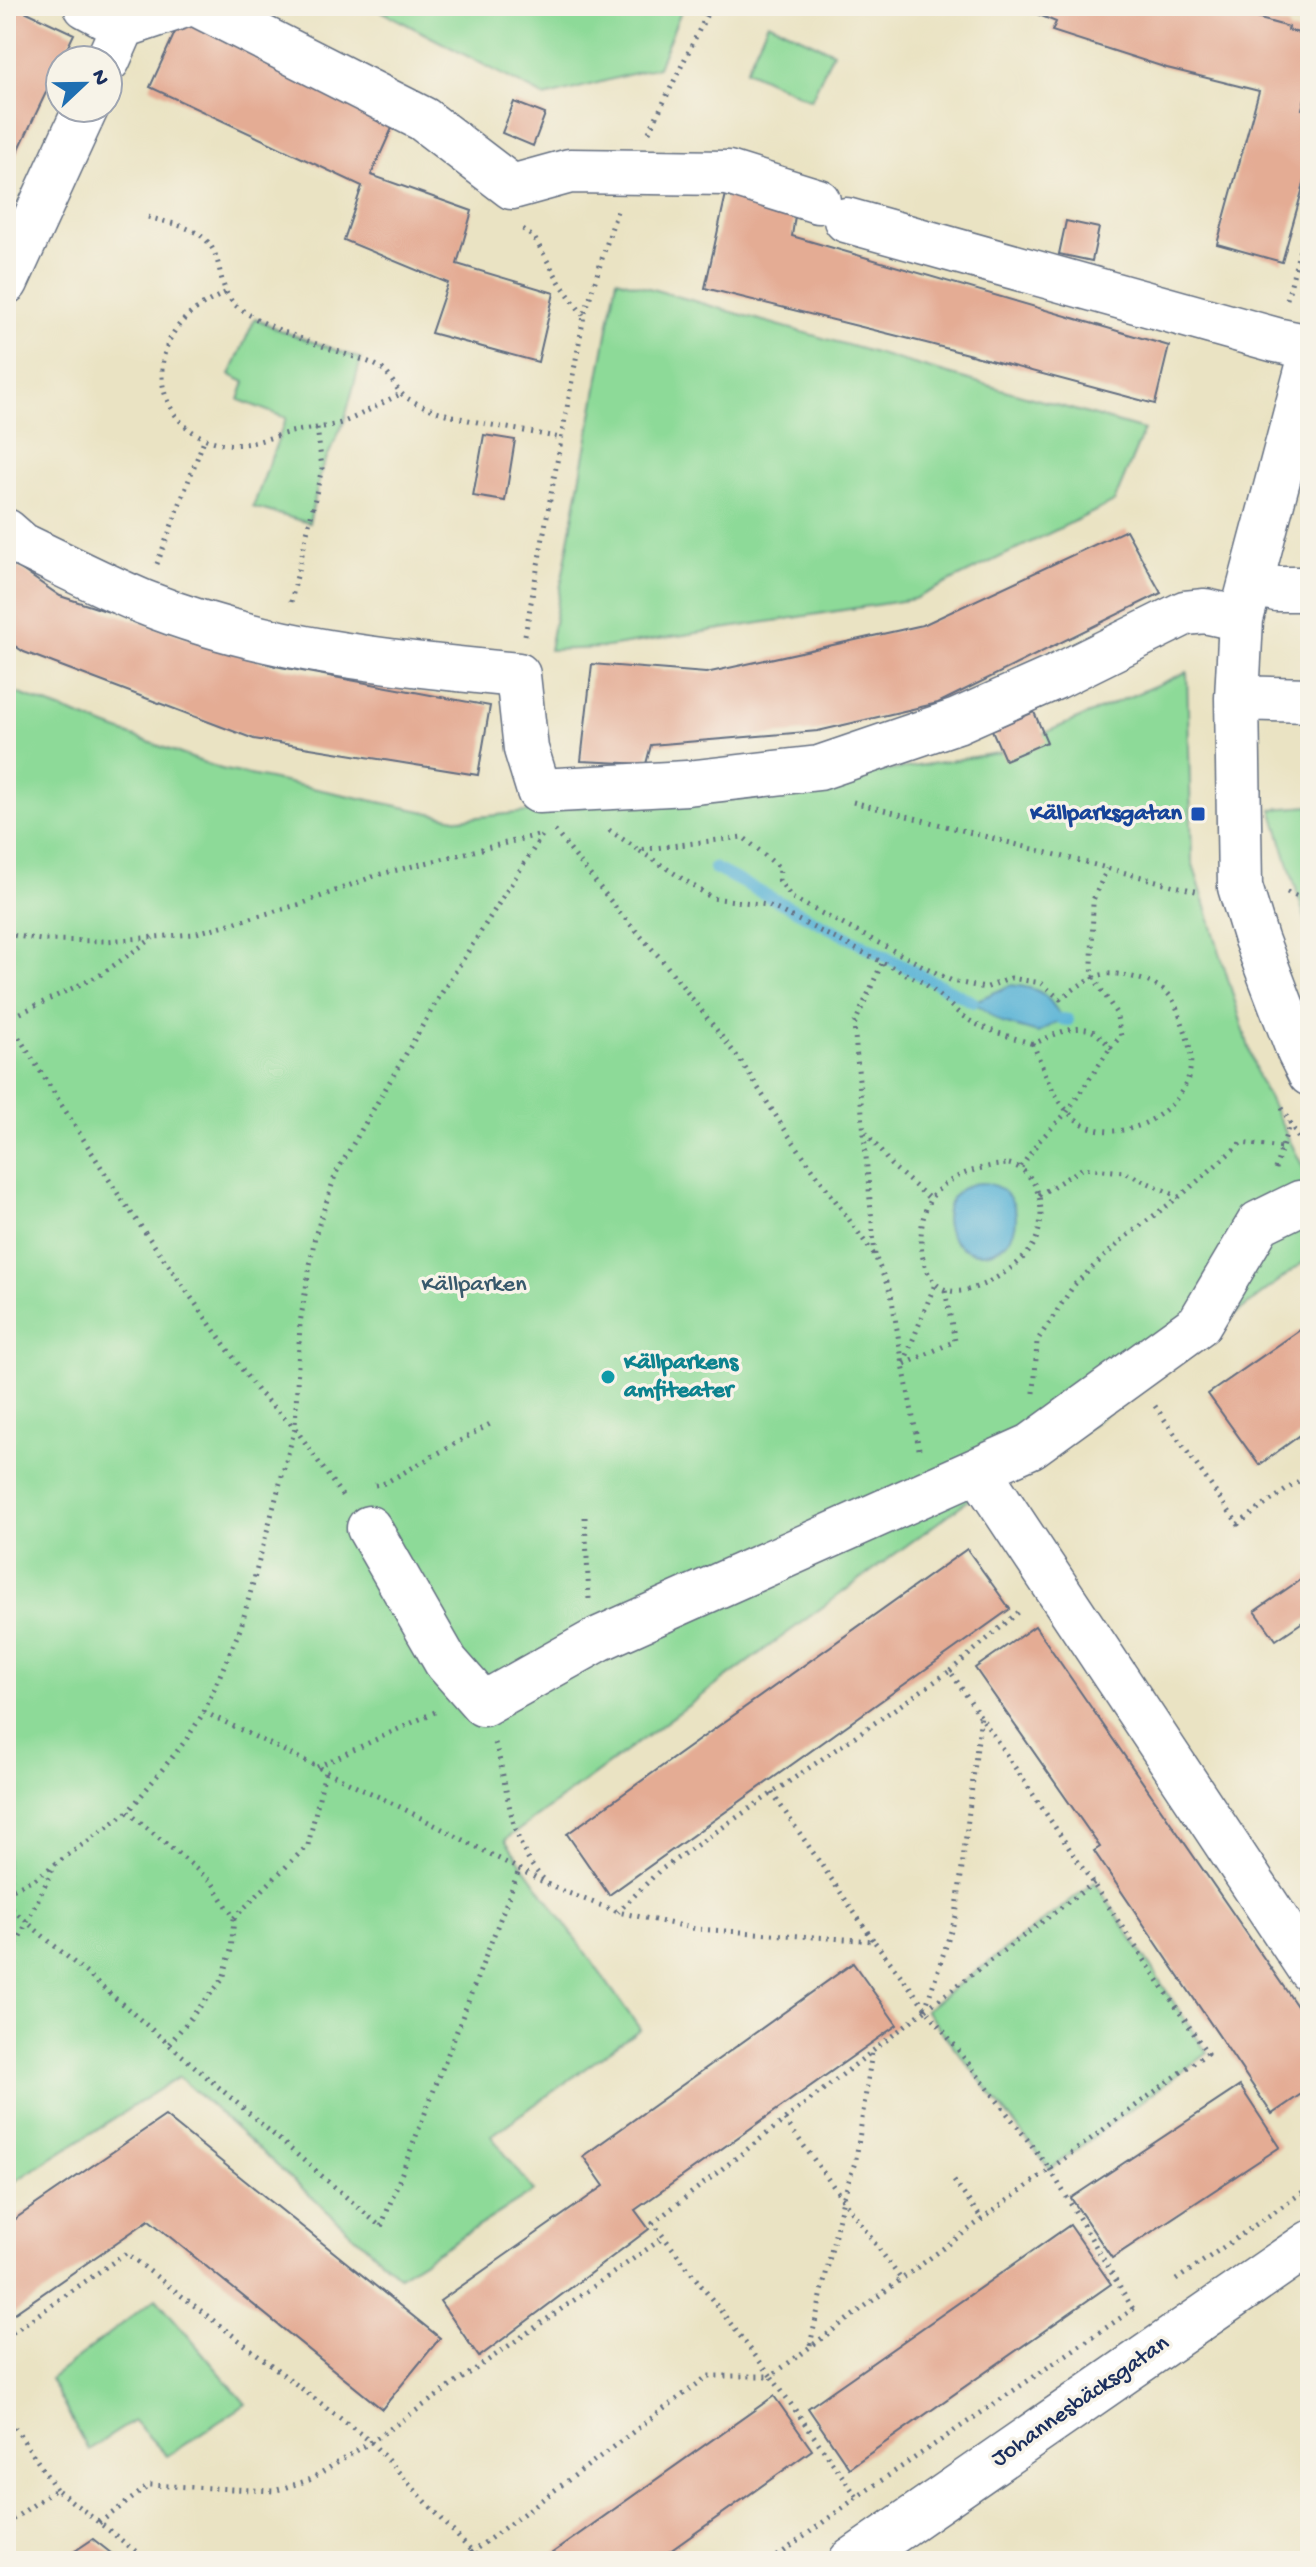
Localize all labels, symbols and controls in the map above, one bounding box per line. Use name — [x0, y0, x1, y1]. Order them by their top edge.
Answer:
north arrow — [44, 44, 124, 124]
text: N — [84, 66, 114, 90]
place label: Källparksgatan — [1029, 800, 1183, 829]
marker: Källparksgatan — [1189, 805, 1207, 823]
park label: Källparken — [421, 1271, 527, 1300]
place label: Källparkens amfiteater — [623, 1349, 739, 1406]
marker: Källparkens amfiteater — [599, 1368, 617, 1386]
street label: Johannesbäcksgatan — [986, 2329, 1176, 2474]

